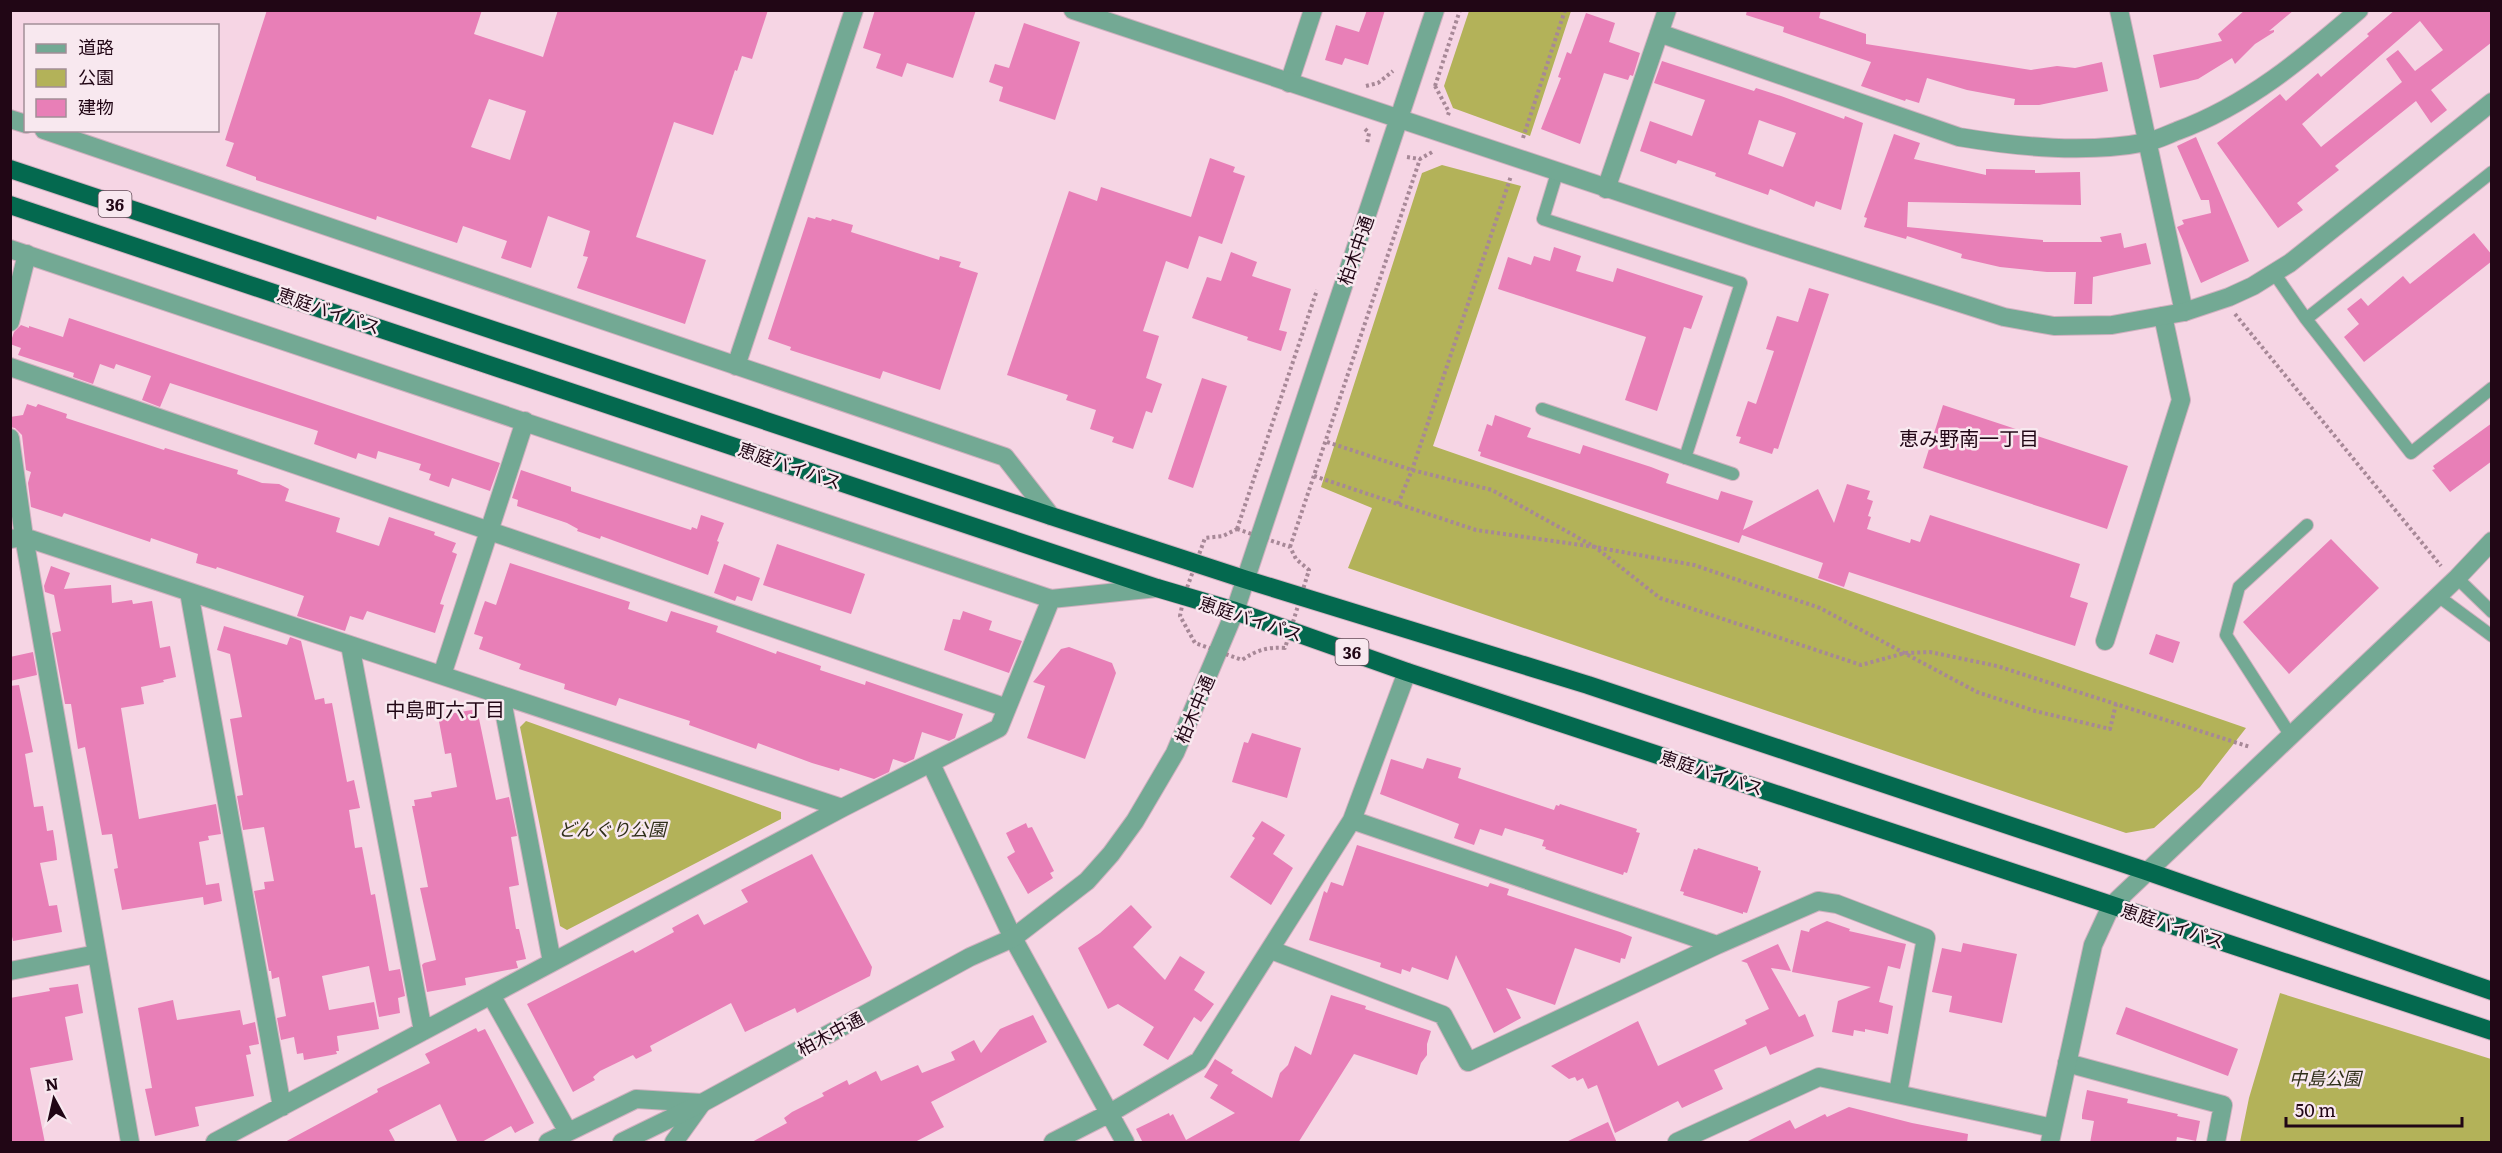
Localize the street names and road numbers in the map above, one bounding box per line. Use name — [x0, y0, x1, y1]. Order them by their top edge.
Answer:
road number: 36 — [98, 191, 132, 217]
street label: 柏木中通 — [1331, 212, 1379, 288]
street label: 恵庭バイパス — [274, 280, 384, 340]
street label: 恵庭バイパス — [735, 435, 845, 495]
street label: 恵庭バイパス — [1196, 589, 1306, 647]
road number: 36 — [1336, 639, 1368, 665]
street label: 柏木中通 — [1168, 671, 1220, 747]
street label: 恵庭バイパス — [1657, 743, 1767, 801]
street label: 恵庭バイパス — [2118, 896, 2228, 954]
street label: 柏木中通 — [792, 1004, 868, 1062]

